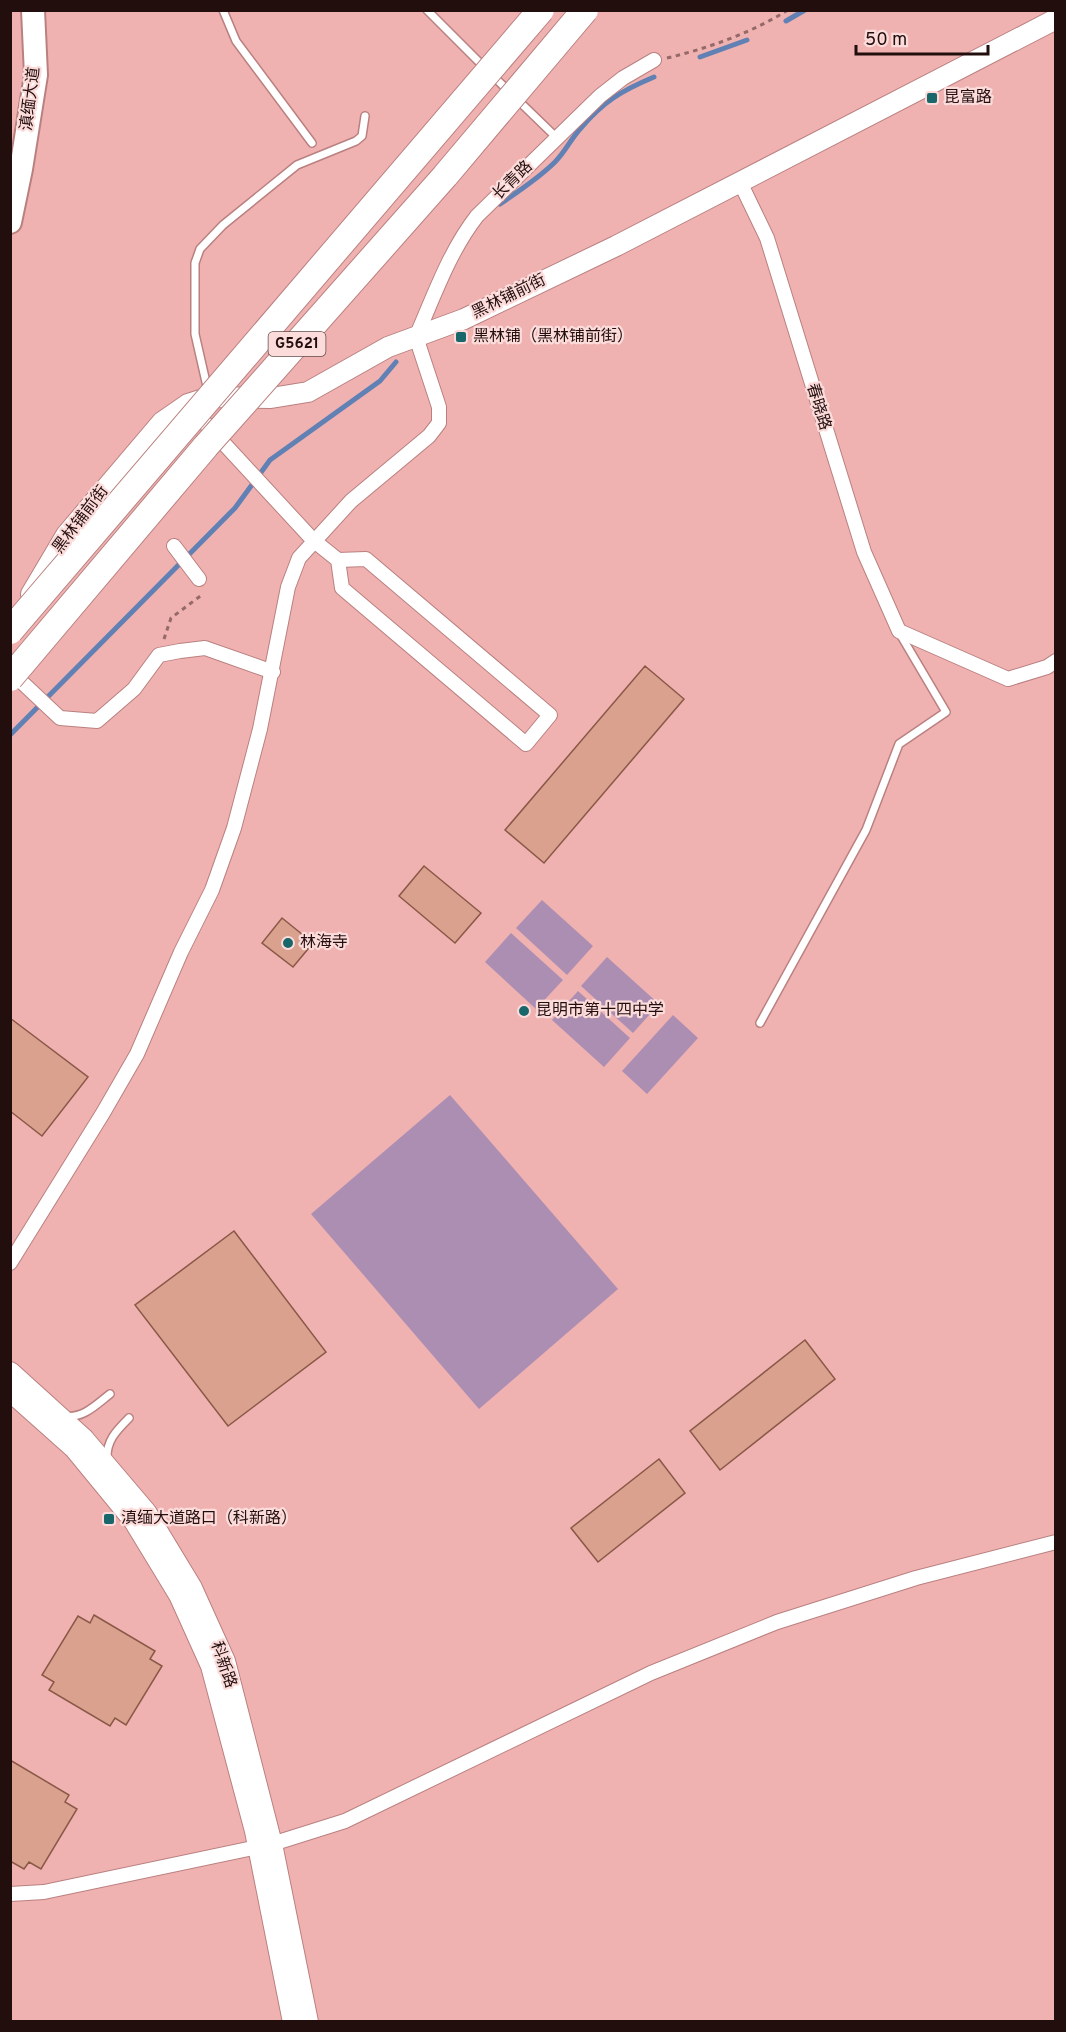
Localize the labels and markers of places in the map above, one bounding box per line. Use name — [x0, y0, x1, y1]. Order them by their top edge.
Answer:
place label: 昆富路 — [944, 88, 992, 108]
marker: 昆富路 — [925, 91, 939, 105]
place label: 黑林铺（黑林铺前街） — [473, 327, 633, 347]
marker: 黑林铺（黑林铺前街） — [454, 330, 468, 344]
place label: 林海寺 — [300, 933, 348, 953]
marker: 林海寺 — [281, 936, 295, 950]
place label: 昆明市第十四中学 — [536, 1001, 664, 1021]
marker: 昆明市第十四中学 — [517, 1004, 531, 1018]
place label: 滇缅大道路口（科新路） — [121, 1509, 297, 1529]
marker: 滇缅大道路口（科新路） — [102, 1512, 116, 1526]

